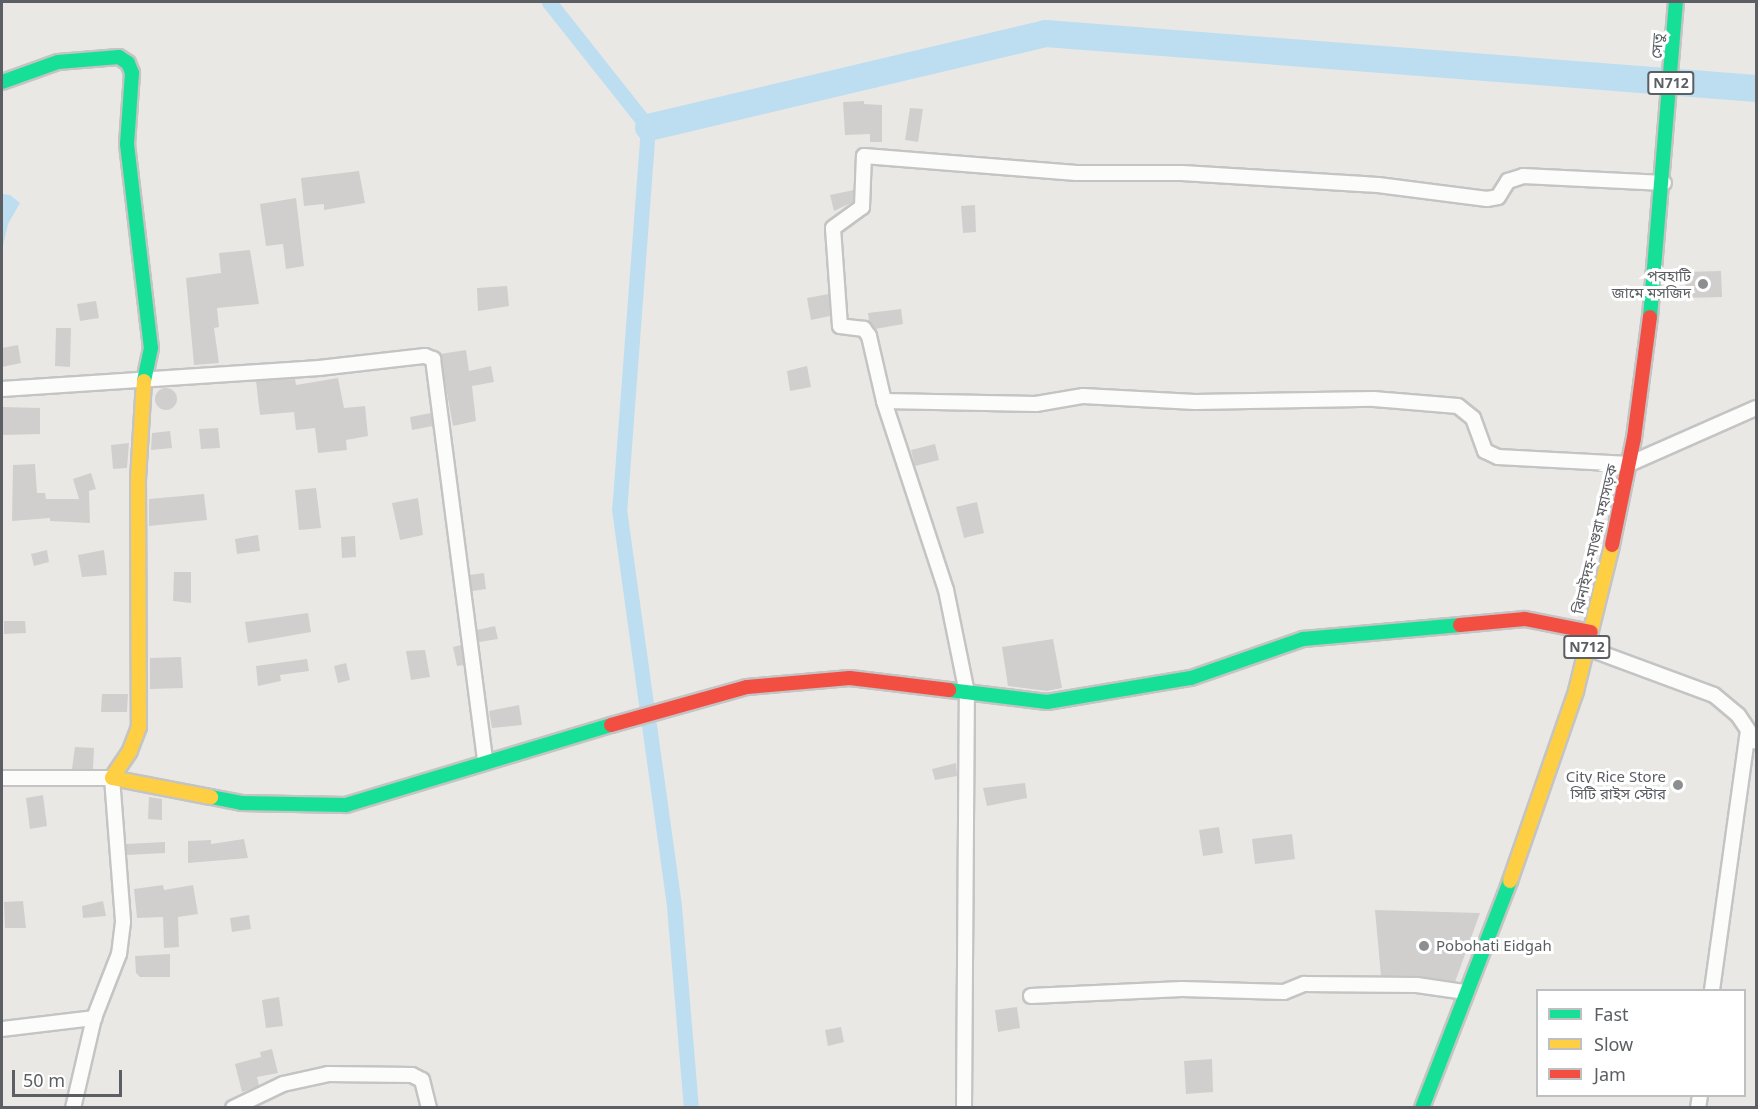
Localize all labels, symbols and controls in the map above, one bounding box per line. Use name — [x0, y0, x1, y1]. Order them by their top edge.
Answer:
street label: সেতু — [1647, 33, 1667, 59]
road number: N712 — [1647, 72, 1695, 94]
place label: পবহাটি জামে মসজিদ — [1612, 266, 1691, 301]
marker: পবহাটি জামে মসজিদ — [1696, 277, 1710, 291]
street label: ঝিনাইদহ-মাগুরা মহাসড়ক — [1569, 463, 1621, 615]
road number: N712 — [1563, 636, 1611, 658]
place label: City Rice Store সিটি রাইস স্টোর — [1566, 767, 1666, 802]
marker: City Rice Store সিটি রাইস স্টোর — [1671, 778, 1685, 792]
place label: Pobohati Eidgah — [1436, 937, 1552, 955]
marker: Pobohati Eidgah — [1417, 939, 1431, 953]
legend — [1536, 989, 1746, 1097]
text: Fast — [1594, 1002, 1629, 1026]
text: Slow — [1594, 1032, 1633, 1056]
scale bar — [15, 1058, 124, 1096]
text: Jam — [1594, 1062, 1626, 1086]
text: 50 m — [23, 1068, 65, 1092]

